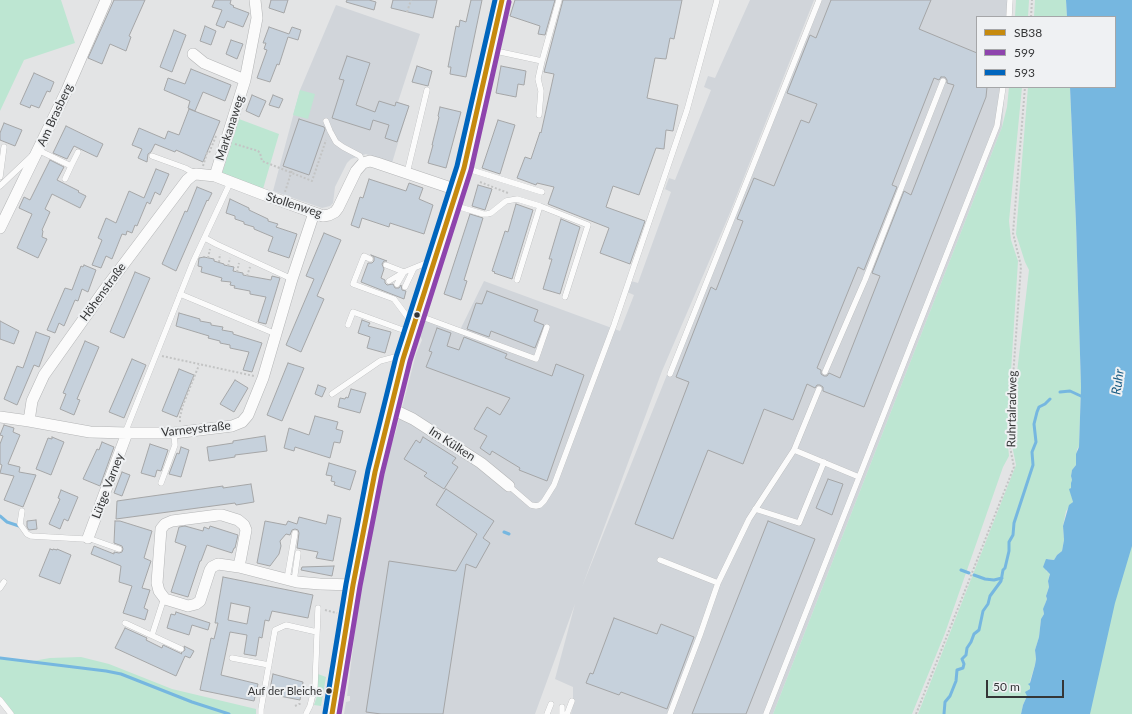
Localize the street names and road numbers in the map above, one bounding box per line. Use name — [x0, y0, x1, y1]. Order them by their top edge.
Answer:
street label: Am Brasberg — [34, 81, 76, 149]
street label: Markanaweg — [213, 93, 247, 163]
street label: Stollenweg — [264, 189, 324, 221]
street label: Höhenstraße — [77, 260, 129, 324]
street label: Ruhrtalradweg — [1004, 370, 1020, 448]
street label: Varneystraße — [161, 418, 231, 440]
street label: Im Külken — [426, 424, 478, 464]
street label: Lütge Varney — [89, 451, 127, 521]

